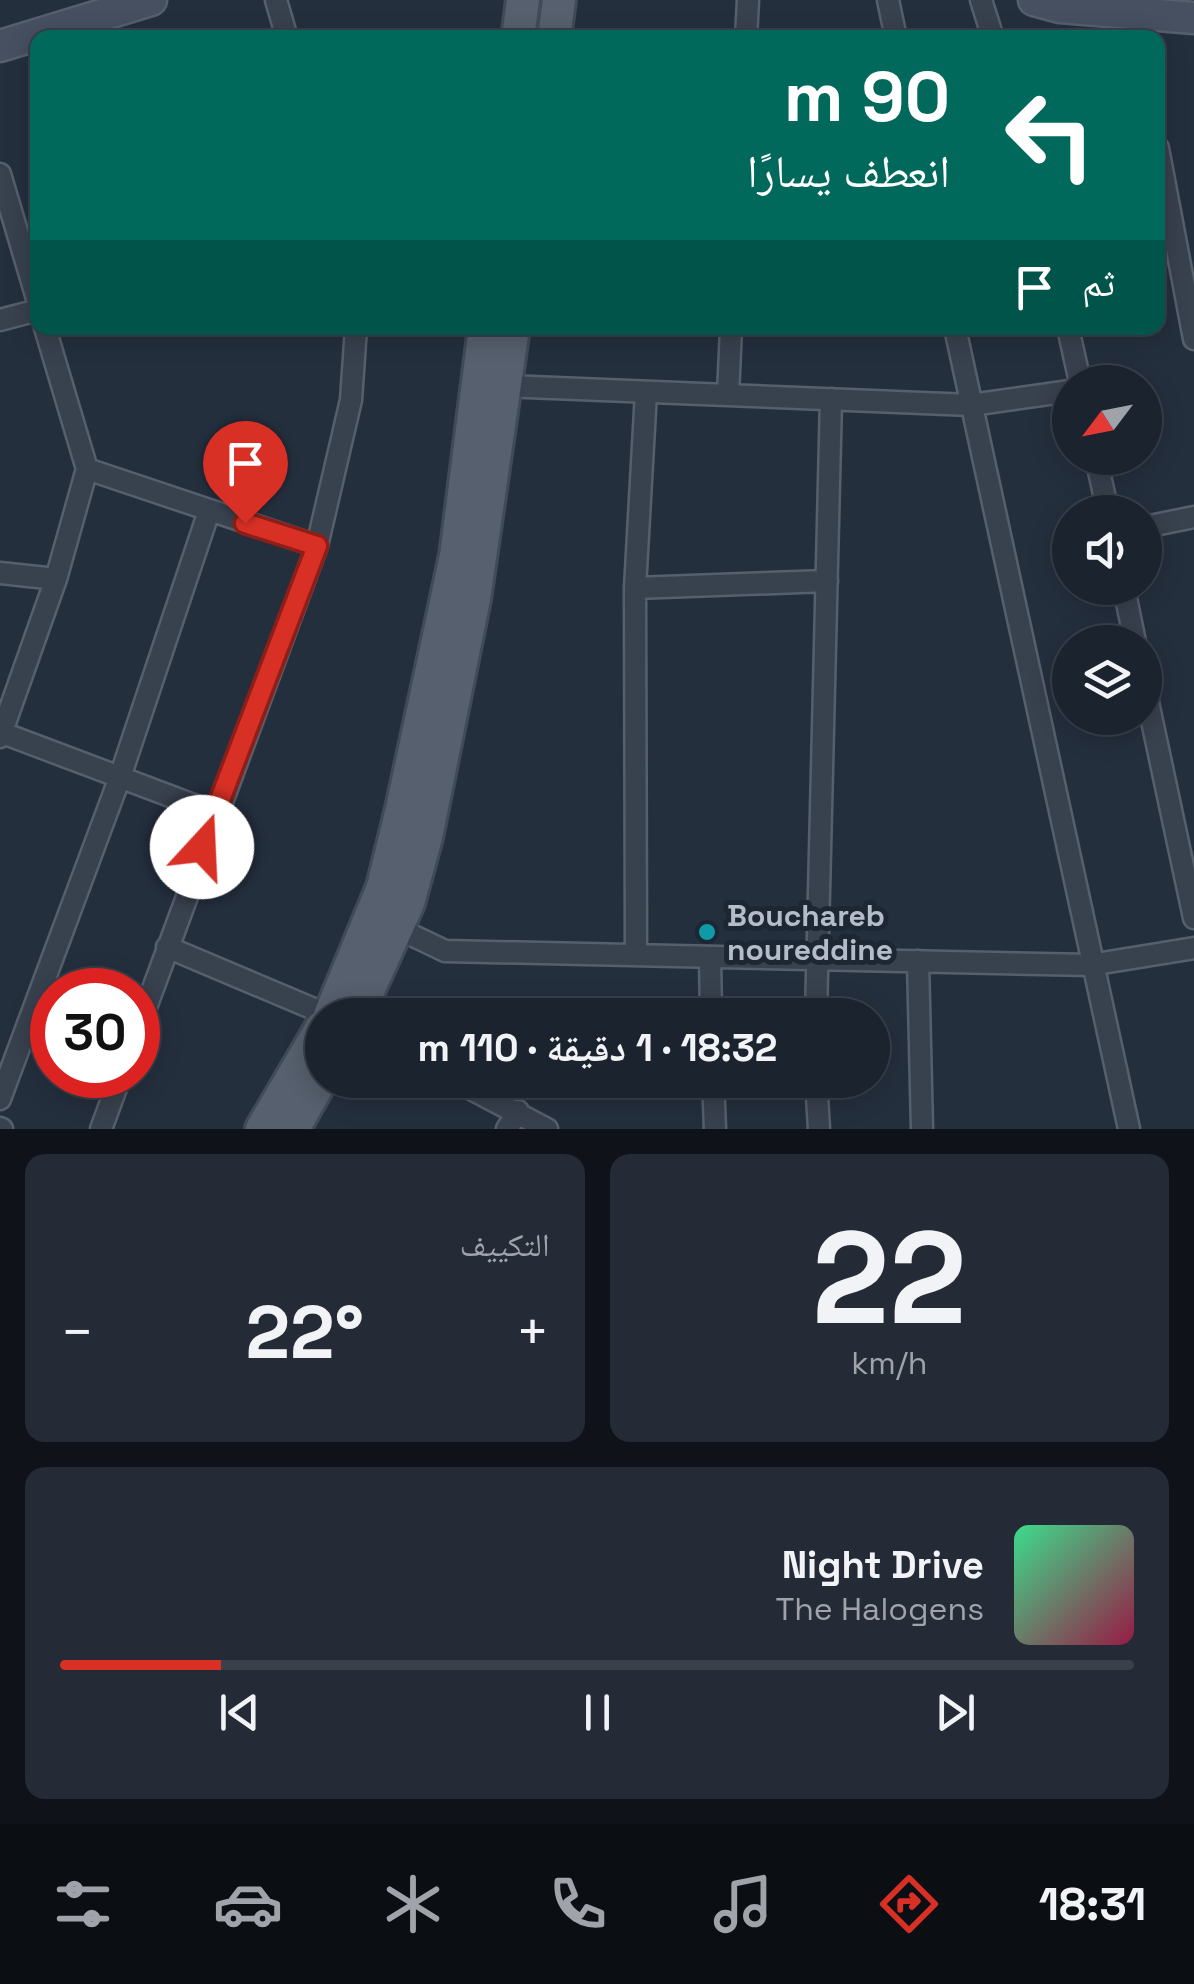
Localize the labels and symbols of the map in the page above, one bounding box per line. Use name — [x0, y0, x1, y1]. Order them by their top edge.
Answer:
north arrow — [1052, 365, 1162, 475]
pin — [203, 421, 288, 524]
position arrow — [150, 795, 254, 899]
place label: Bouchareb noureddine — [727, 896, 893, 969]
marker: Bouchareb noureddine — [696, 921, 718, 943]
speed limit sign: 30 — [30, 968, 160, 1098]

